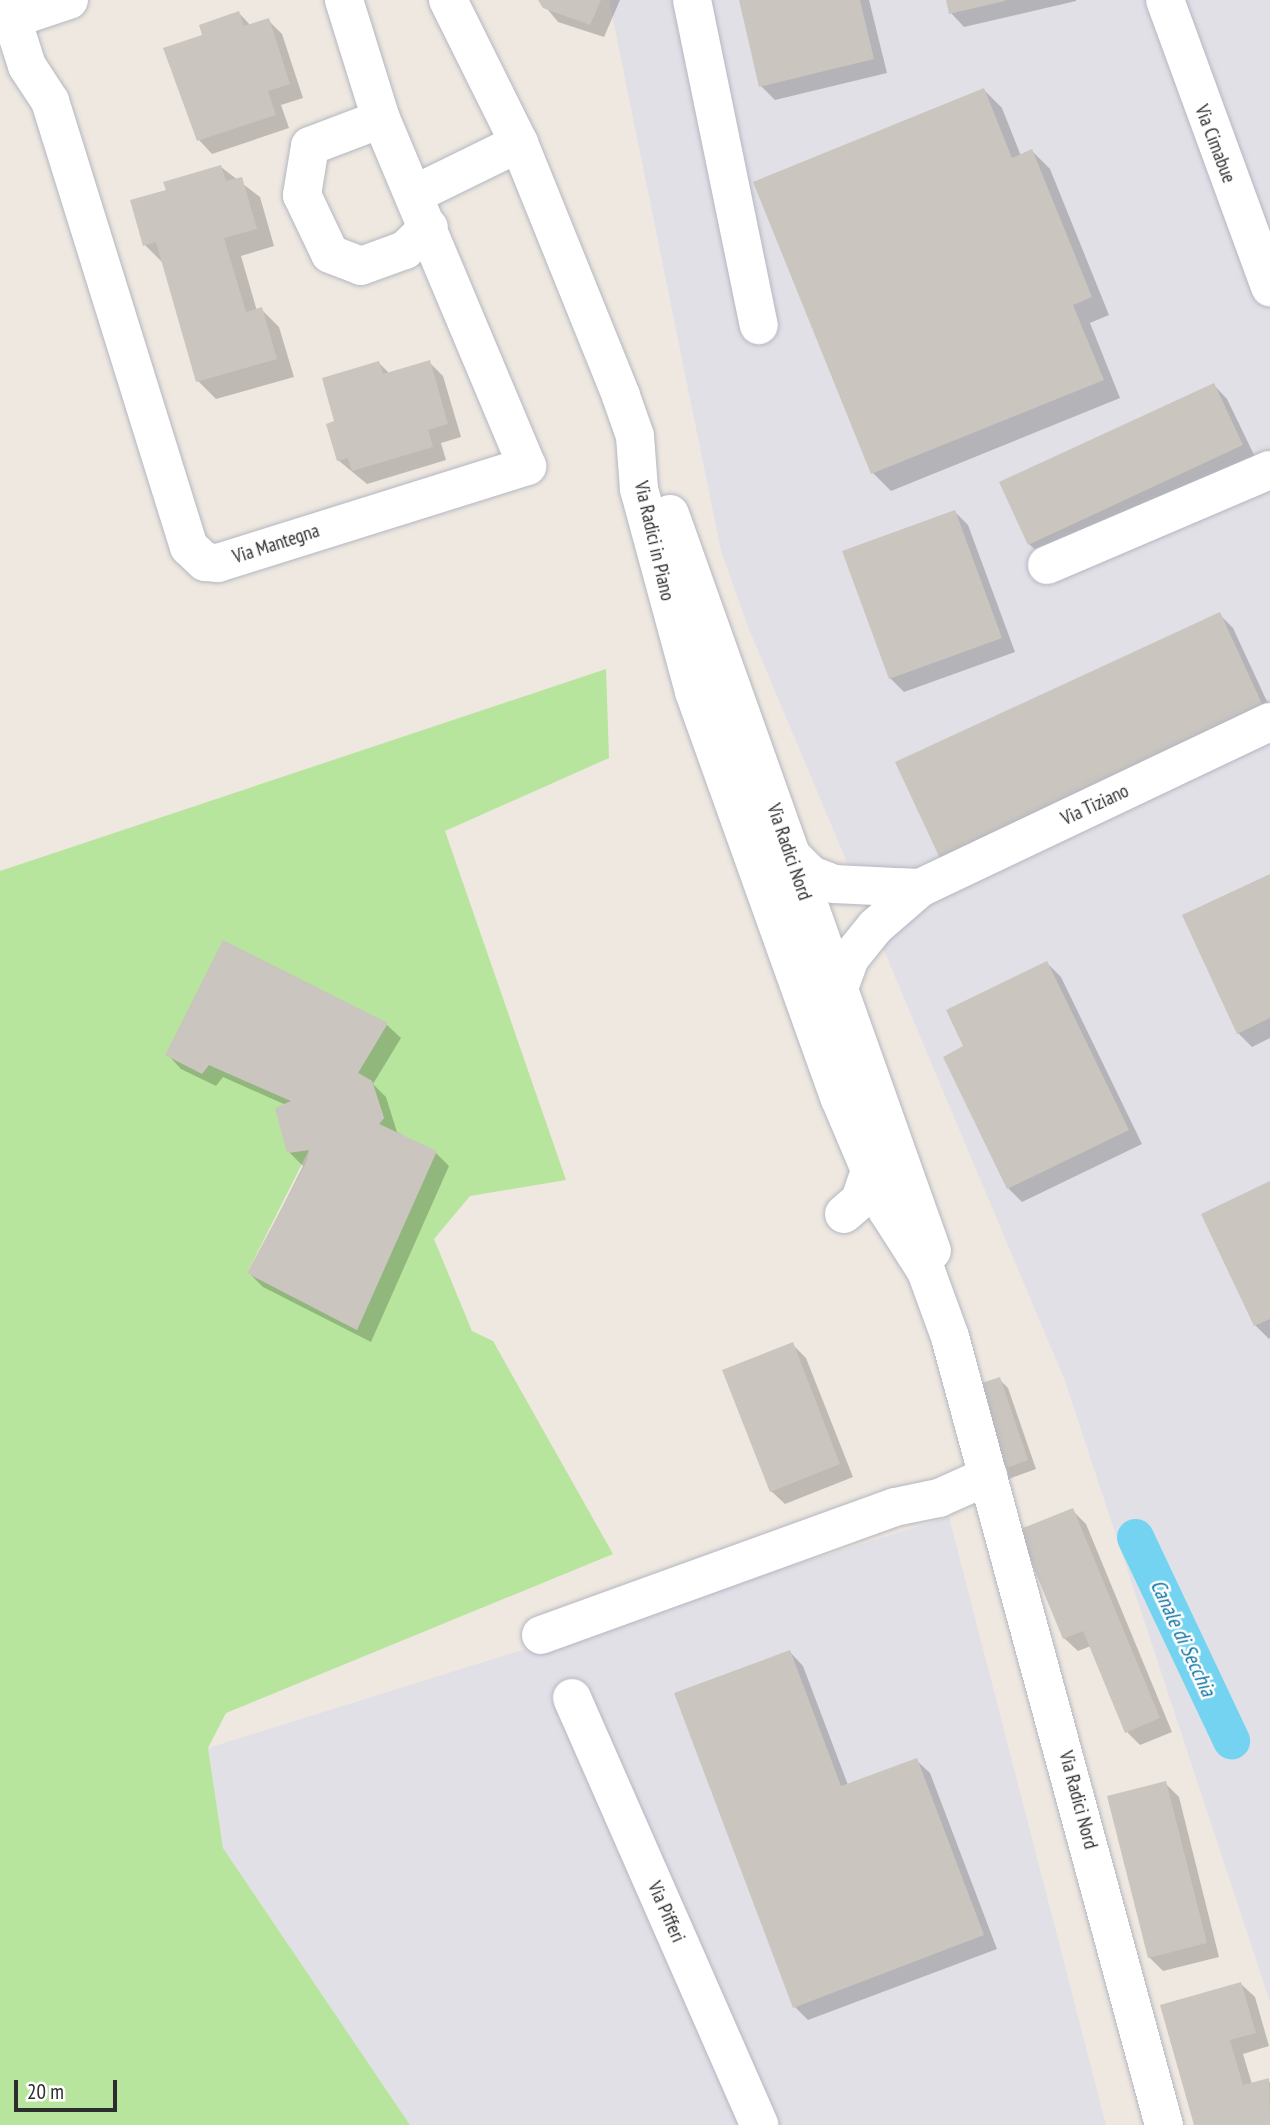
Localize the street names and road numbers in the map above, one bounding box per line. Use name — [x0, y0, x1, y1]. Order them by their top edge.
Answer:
street label: Via Cimabue — [1190, 102, 1240, 186]
street label: Via Radici in Piano — [629, 479, 679, 603]
street label: Via Mantegna — [230, 519, 322, 569]
street label: Via Tiziano — [1057, 779, 1133, 831]
street label: Via Radici Nord — [762, 801, 816, 903]
street label: Via Radici Nord — [1054, 1749, 1102, 1851]
street label: Via Pifferi — [643, 1878, 689, 1946]

